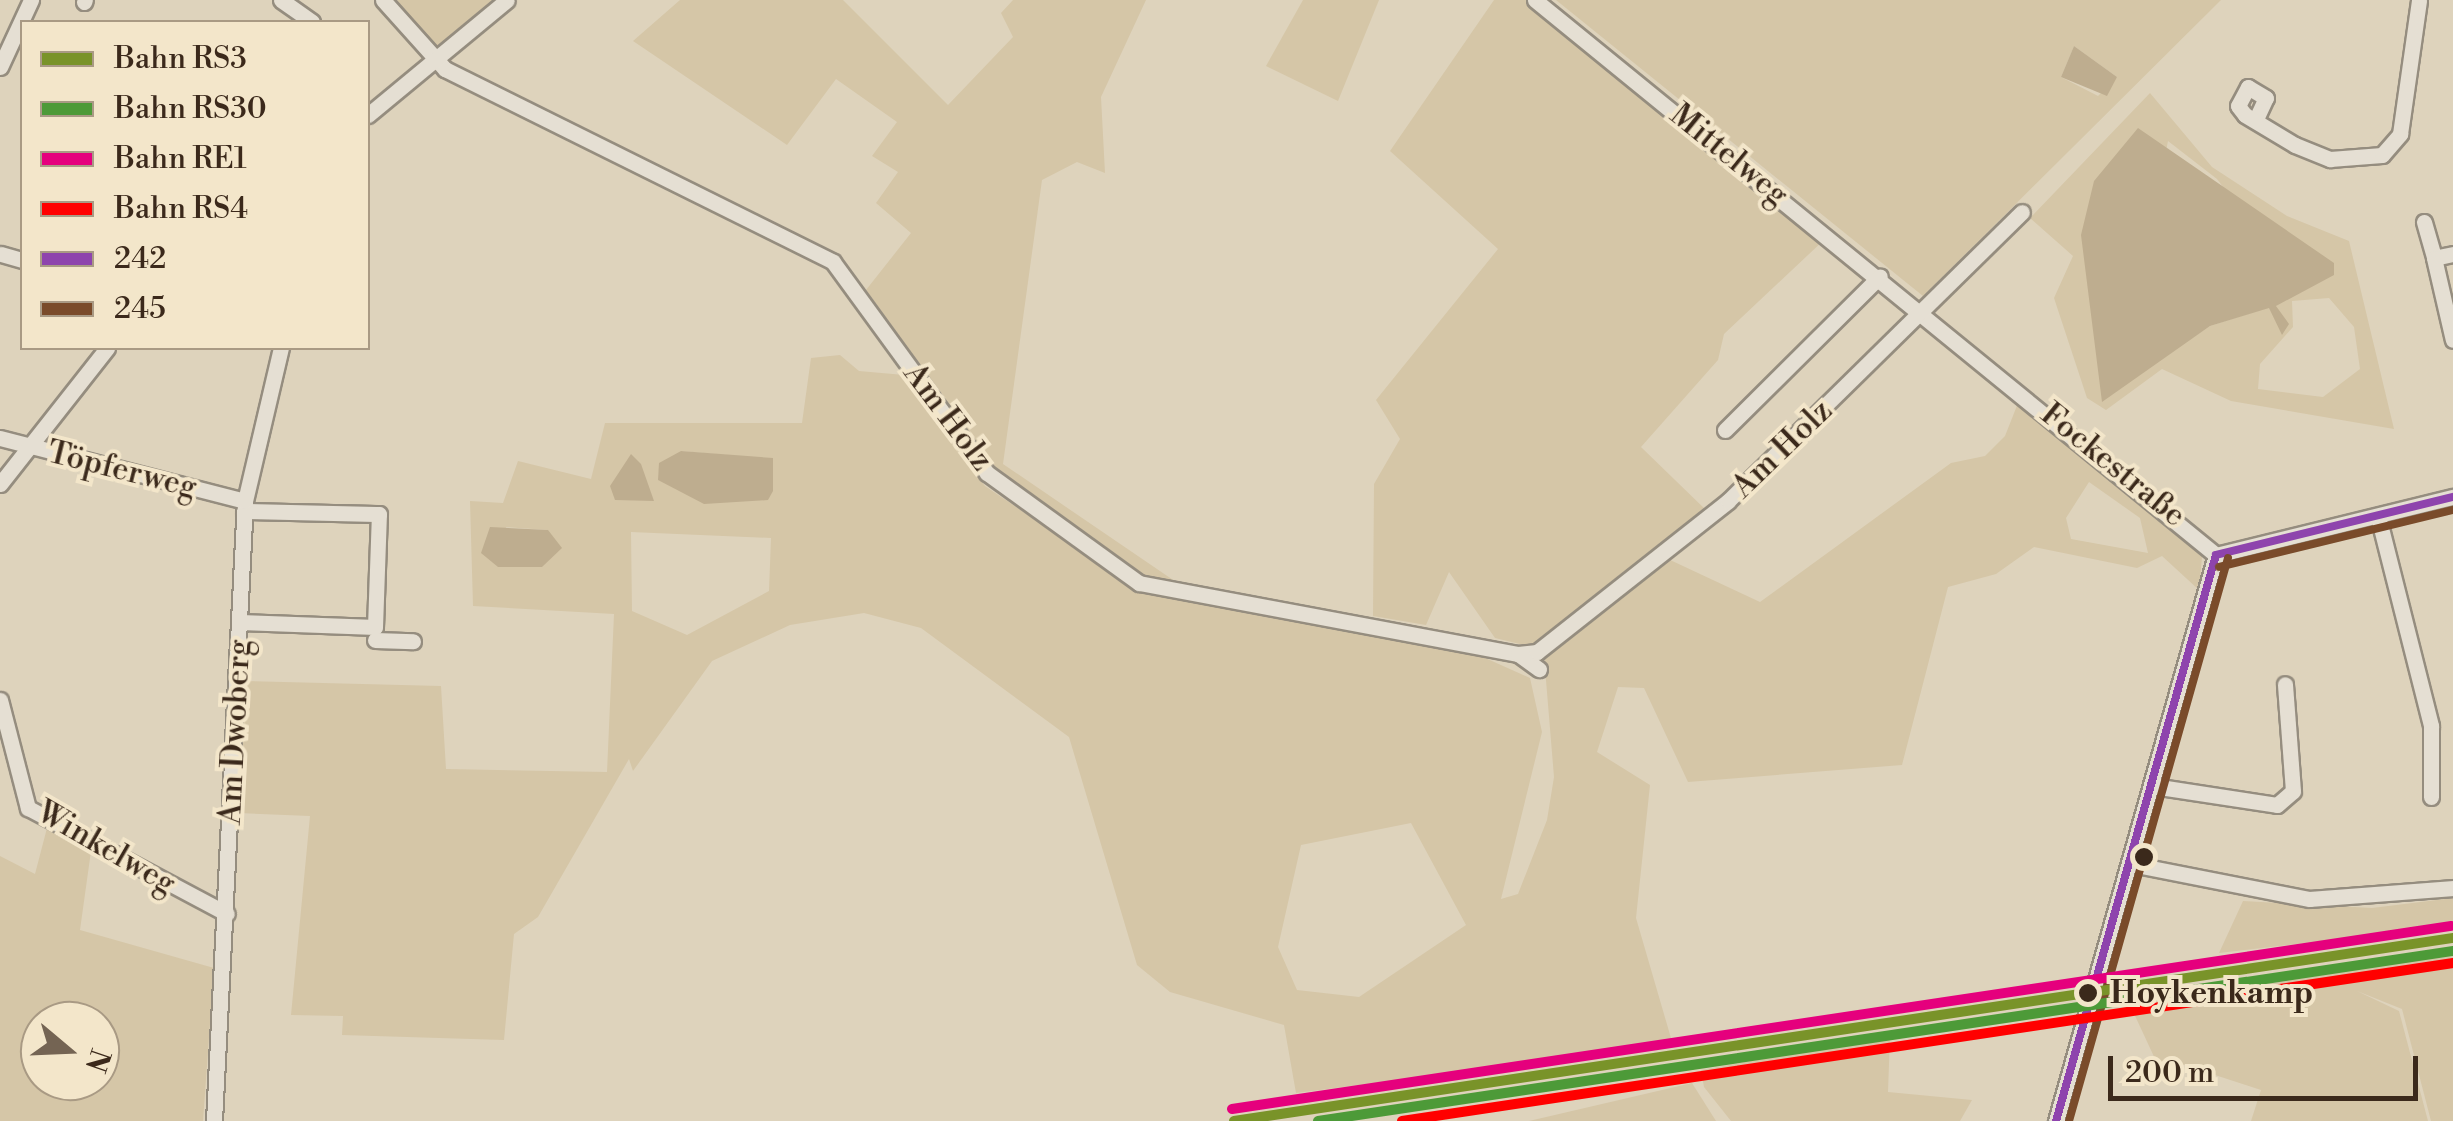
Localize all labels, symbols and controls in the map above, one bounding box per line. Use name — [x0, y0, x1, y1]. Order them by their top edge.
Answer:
legend — [20, 20, 370, 350]
text: Bahn RS3 — [114, 40, 247, 78]
text: Bahn RS30 — [114, 90, 267, 128]
street label: Mittelweg — [1662, 96, 1796, 214]
text: Bahn RE1 — [114, 140, 247, 178]
text: Bahn RS4 — [114, 190, 248, 228]
text: 242 — [114, 240, 166, 278]
text: 245 — [114, 290, 166, 328]
street label: Am Holz — [895, 356, 1001, 478]
street label: Am Holz — [1724, 392, 1840, 506]
street label: Fockestraße — [2033, 395, 2193, 535]
street label: Töpferweg — [43, 433, 201, 507]
street label: Am Dwoberg — [211, 638, 259, 826]
street label: Winkelweg — [30, 793, 182, 903]
unlabelled marker — [2134, 847, 2154, 867]
place label: Hoykenkamp — [2110, 974, 2313, 1012]
marker: Hoykenkamp — [2075, 980, 2101, 1006]
north arrow — [20, 1001, 120, 1101]
scale bar — [2113, 1036, 2423, 1098]
text: N — [77, 1044, 117, 1076]
text: 200 m — [2125, 1054, 2214, 1092]

